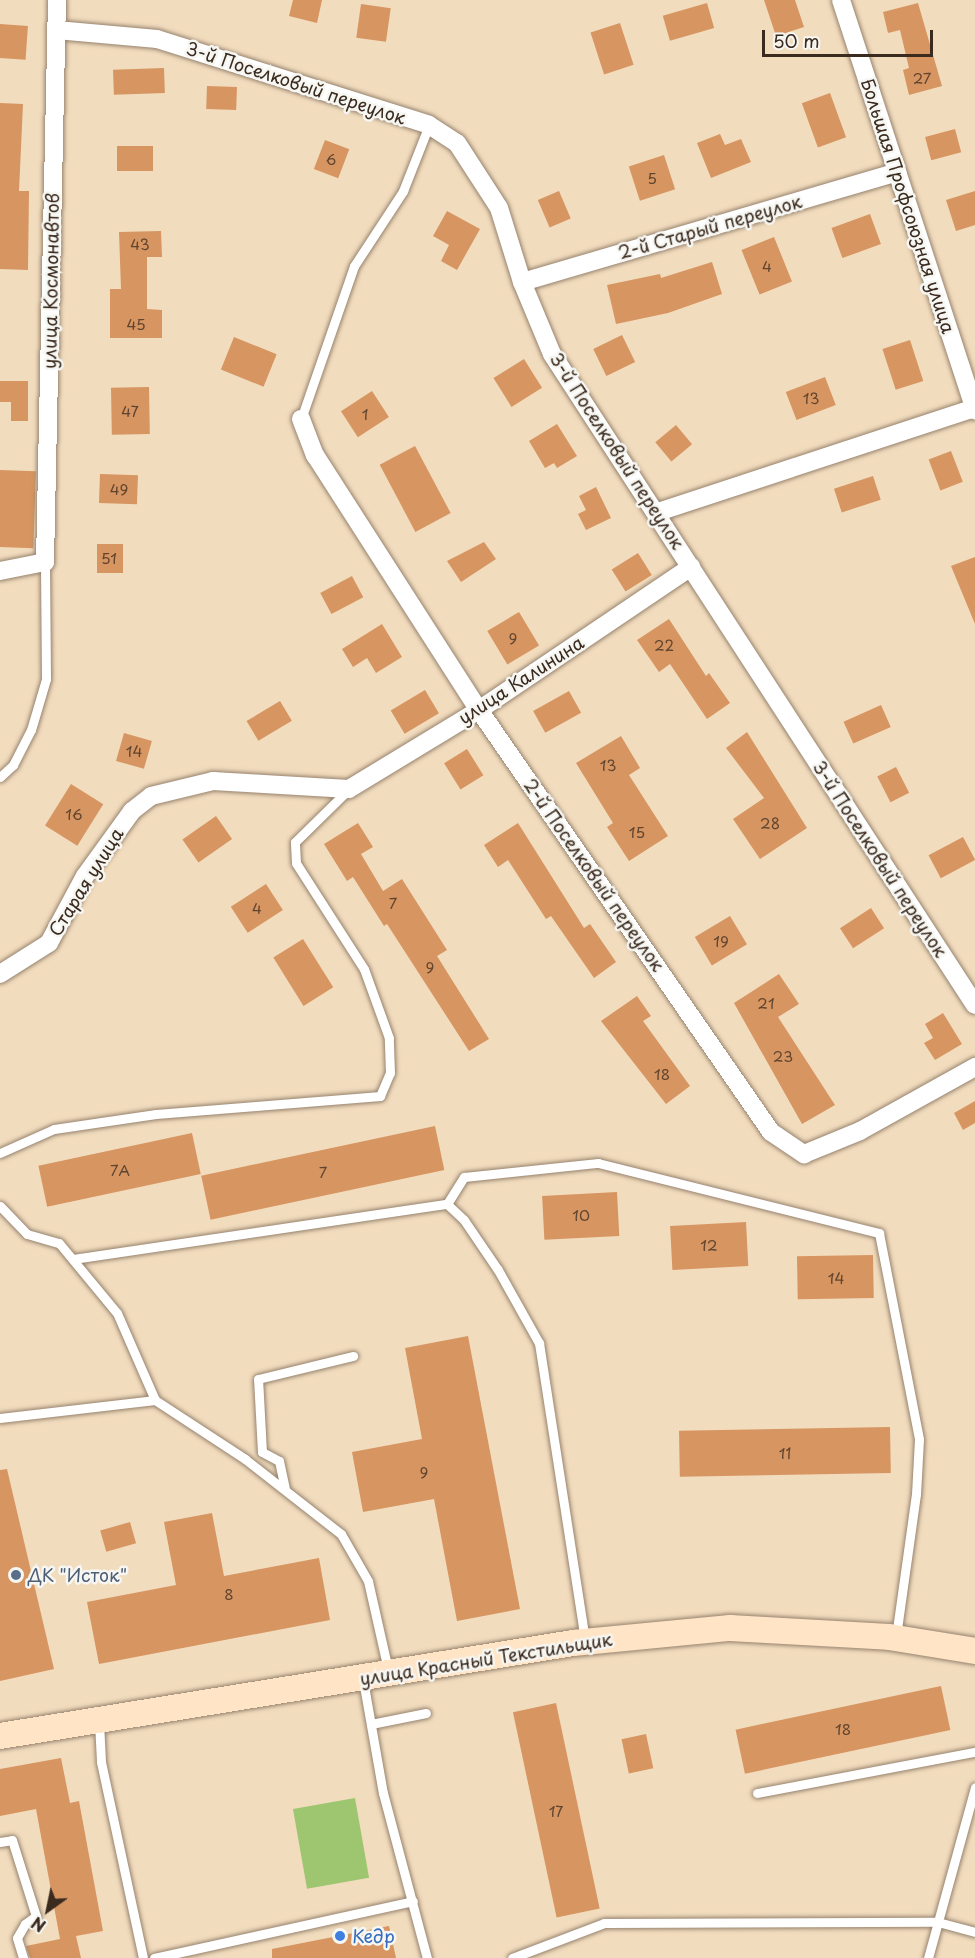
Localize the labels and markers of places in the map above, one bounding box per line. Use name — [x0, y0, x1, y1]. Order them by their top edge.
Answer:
place label: ДК "Исток" — [28, 1564, 128, 1586]
marker: ДК "Исток" — [9, 1568, 23, 1582]
place label: Кедр — [352, 1925, 395, 1947]
marker: Кедр — [333, 1929, 347, 1943]

